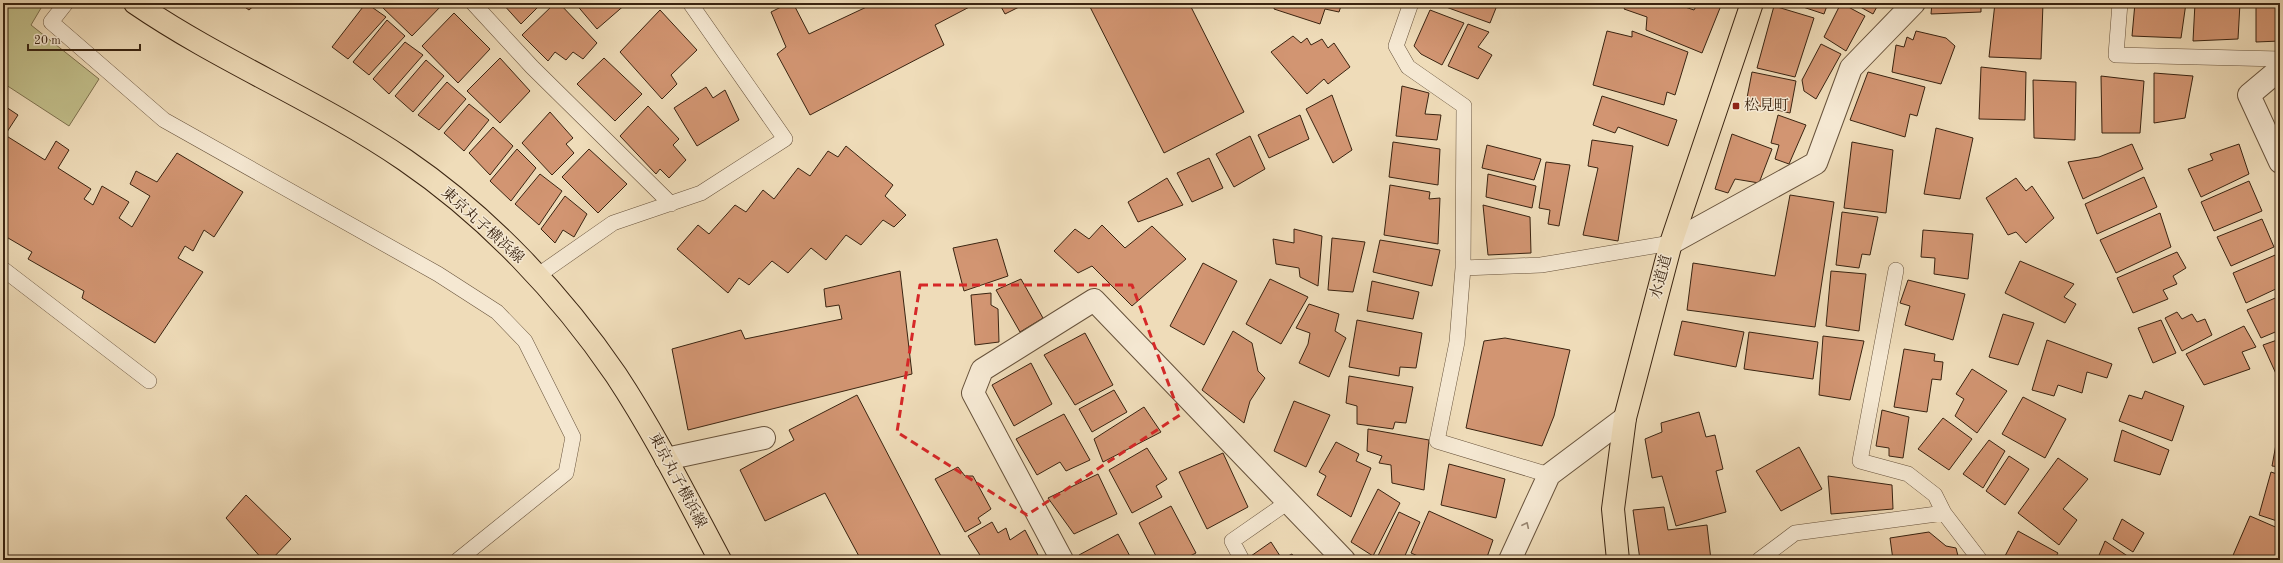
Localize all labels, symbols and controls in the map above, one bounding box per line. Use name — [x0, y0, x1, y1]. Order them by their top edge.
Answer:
scale bar — [28, 26, 140, 52]
text: 20 m — [34, 35, 61, 47]
place label: 松見町 — [1744, 97, 1789, 114]
marker: 松見町 — [1731, 101, 1741, 111]
street label: 東京丸子横浜線 — [438, 184, 527, 267]
street label: 水道道 — [1647, 253, 1675, 301]
street label: 東京丸子横浜線 — [646, 430, 710, 531]
one-way arrow — [1521, 521, 1529, 529]

